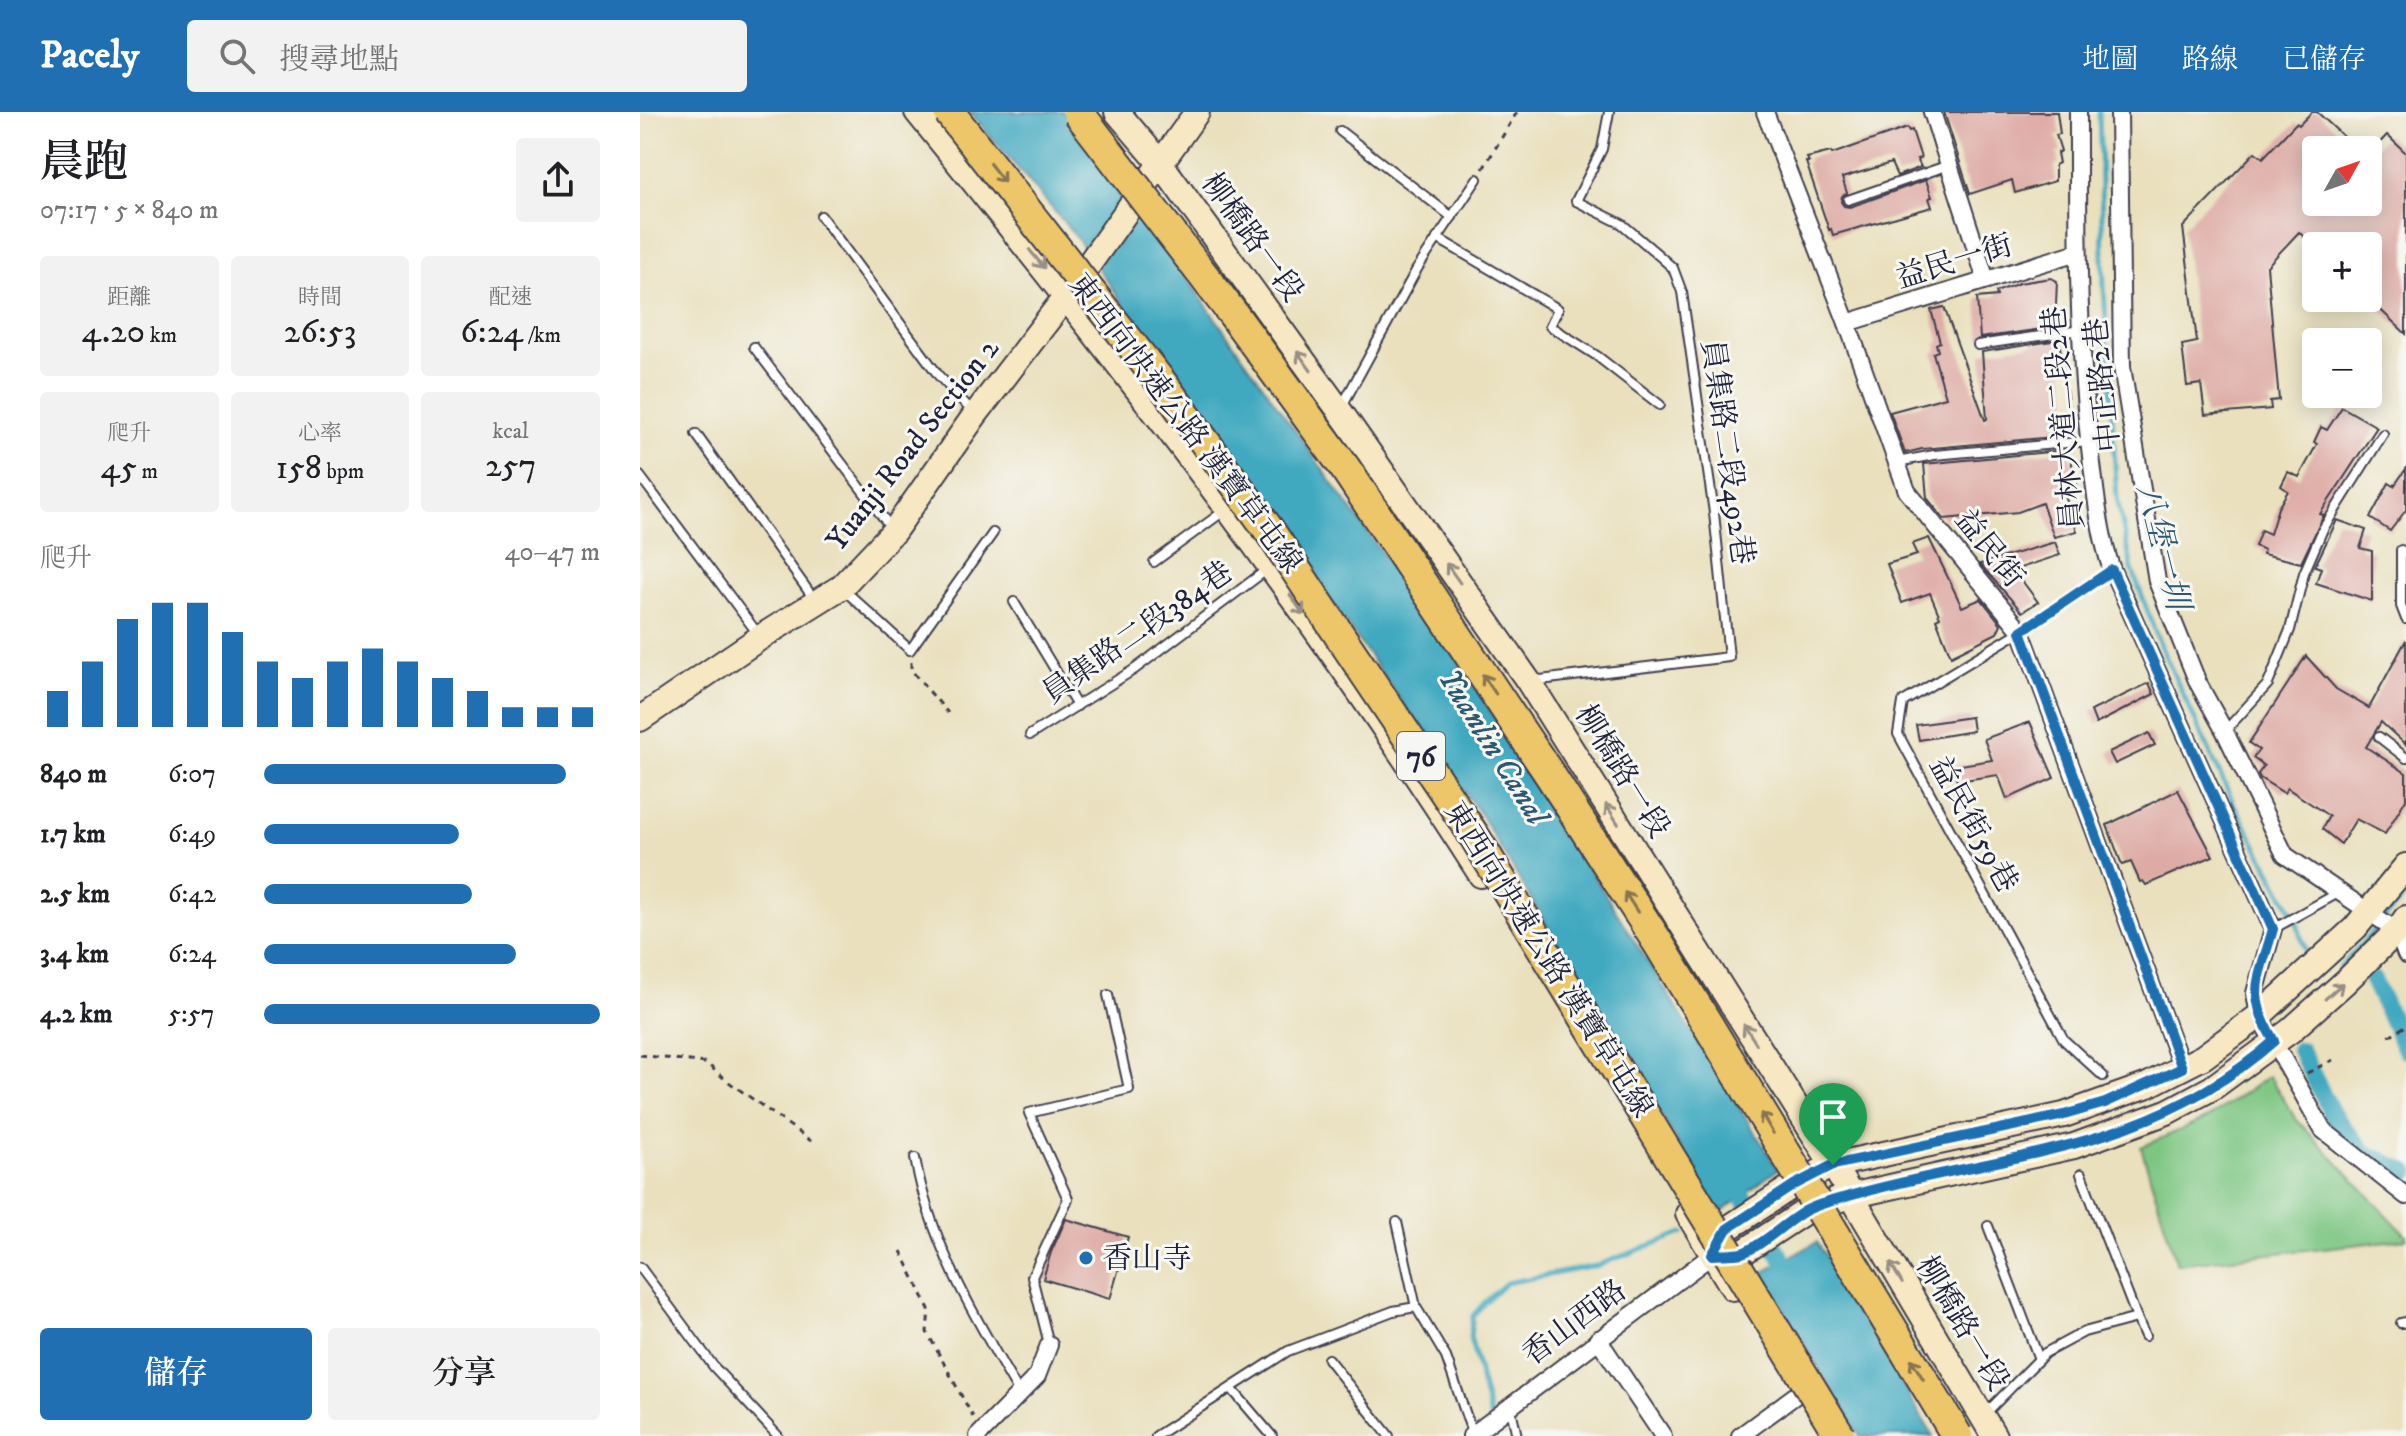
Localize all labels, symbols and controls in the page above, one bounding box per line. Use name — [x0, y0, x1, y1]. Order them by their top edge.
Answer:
search box — [187, 20, 747, 92]
text: Pacely — [40, 32, 139, 80]
icon: search — [215, 34, 259, 78]
text: 搜尋地點 — [279, 42, 399, 79]
text: 地圖 — [2082, 42, 2138, 77]
text: 路線 — [2182, 42, 2238, 77]
text: 已儲存 — [2282, 42, 2366, 77]
text: 晨跑 — [40, 136, 128, 191]
north arrow — [2302, 136, 2382, 216]
map controls — [2302, 136, 2382, 408]
button: share — [516, 138, 600, 222]
one-way arrow — [988, 162, 1006, 183]
street label: 柳橋路一段 — [1193, 166, 1311, 309]
text: 07:17 · 5 × 840 m — [40, 194, 219, 227]
street label: 益民一街 — [1892, 227, 2017, 298]
button: + — [2302, 232, 2382, 312]
one-way arrow — [1028, 248, 1046, 269]
street label: 東西向快速公路 漢寶草屯線 — [1060, 266, 1310, 581]
text: 距離 — [107, 284, 151, 311]
text: 時間 — [298, 284, 342, 311]
text: 配速 — [489, 284, 533, 311]
street label: 員林大道二段2巷 — [2036, 304, 2093, 531]
text: 4.20 — [82, 311, 145, 353]
text: 26:53 — [284, 311, 356, 353]
text: 6:24 — [460, 311, 523, 353]
street label: 中正路2巷 — [2078, 316, 2129, 454]
text: km — [145, 322, 177, 349]
text: /km — [523, 322, 561, 349]
button: − — [2302, 328, 2382, 408]
street label: Yuanji Road Section 2 — [819, 331, 1008, 559]
street label: 員集路二段492巷 — [1692, 337, 1761, 567]
one-way arrow — [1296, 351, 1313, 372]
text: kcal — [493, 418, 529, 445]
text: 爬升 — [107, 420, 151, 447]
text: 心率 — [298, 420, 342, 447]
text: 257 — [485, 445, 536, 487]
text: 45 — [101, 447, 137, 489]
text: 158 — [276, 447, 322, 489]
text: m — [137, 458, 158, 485]
text: bpm — [322, 458, 364, 485]
water label: 八堡一圳 — [2127, 480, 2198, 618]
street label: 益民街 — [1946, 502, 2032, 596]
text: 40–47 m — [504, 536, 600, 569]
text: 爬升 — [40, 542, 92, 575]
street label: 員集路二段384巷 — [1036, 554, 1240, 712]
one-way arrow — [1445, 563, 1461, 585]
one-way arrow — [1289, 594, 1305, 616]
water label: Yuanlin Canal — [1428, 661, 1558, 836]
one-way arrow — [1481, 673, 1497, 696]
street label: 柳橋路一段 — [1566, 698, 1677, 845]
road number: 76 — [1397, 732, 1445, 780]
street label: 益民街59巷 — [1920, 750, 2025, 899]
text: 840 m — [40, 758, 107, 791]
text: 6:07 — [168, 758, 216, 791]
street label: 東西向快速公路 漢寶草屯線 — [1435, 795, 1661, 1125]
one-way arrow — [1603, 803, 1619, 826]
text: 1.7 km — [40, 818, 106, 851]
text: 6:49 — [168, 818, 216, 851]
text: 2.5 km — [40, 878, 110, 911]
text: 6:42 — [168, 878, 216, 911]
one-way arrow — [1623, 891, 1640, 913]
text: 3.4 km — [40, 938, 109, 971]
text: 6:24 — [168, 938, 216, 971]
one-way arrow — [2324, 983, 2344, 1001]
text: 4.2 km — [40, 998, 113, 1031]
text: 5:57 — [168, 998, 214, 1031]
one-way arrow — [1742, 1023, 1758, 1046]
pin — [1799, 1083, 1867, 1165]
icon: arrive — [1811, 1095, 1855, 1139]
one-way arrow — [1759, 1112, 1775, 1135]
place label: 香山寺 — [1102, 1241, 1192, 1278]
marker: 香山寺 — [1077, 1249, 1095, 1267]
street label: 柳橋路一段 — [1907, 1250, 2016, 1398]
one-way arrow — [1888, 1262, 1904, 1285]
street label: 香山西路 — [1516, 1272, 1634, 1374]
button: 儲存 — [40, 1328, 312, 1420]
button: 分享 — [328, 1328, 600, 1420]
one-way arrow — [1908, 1358, 1924, 1381]

